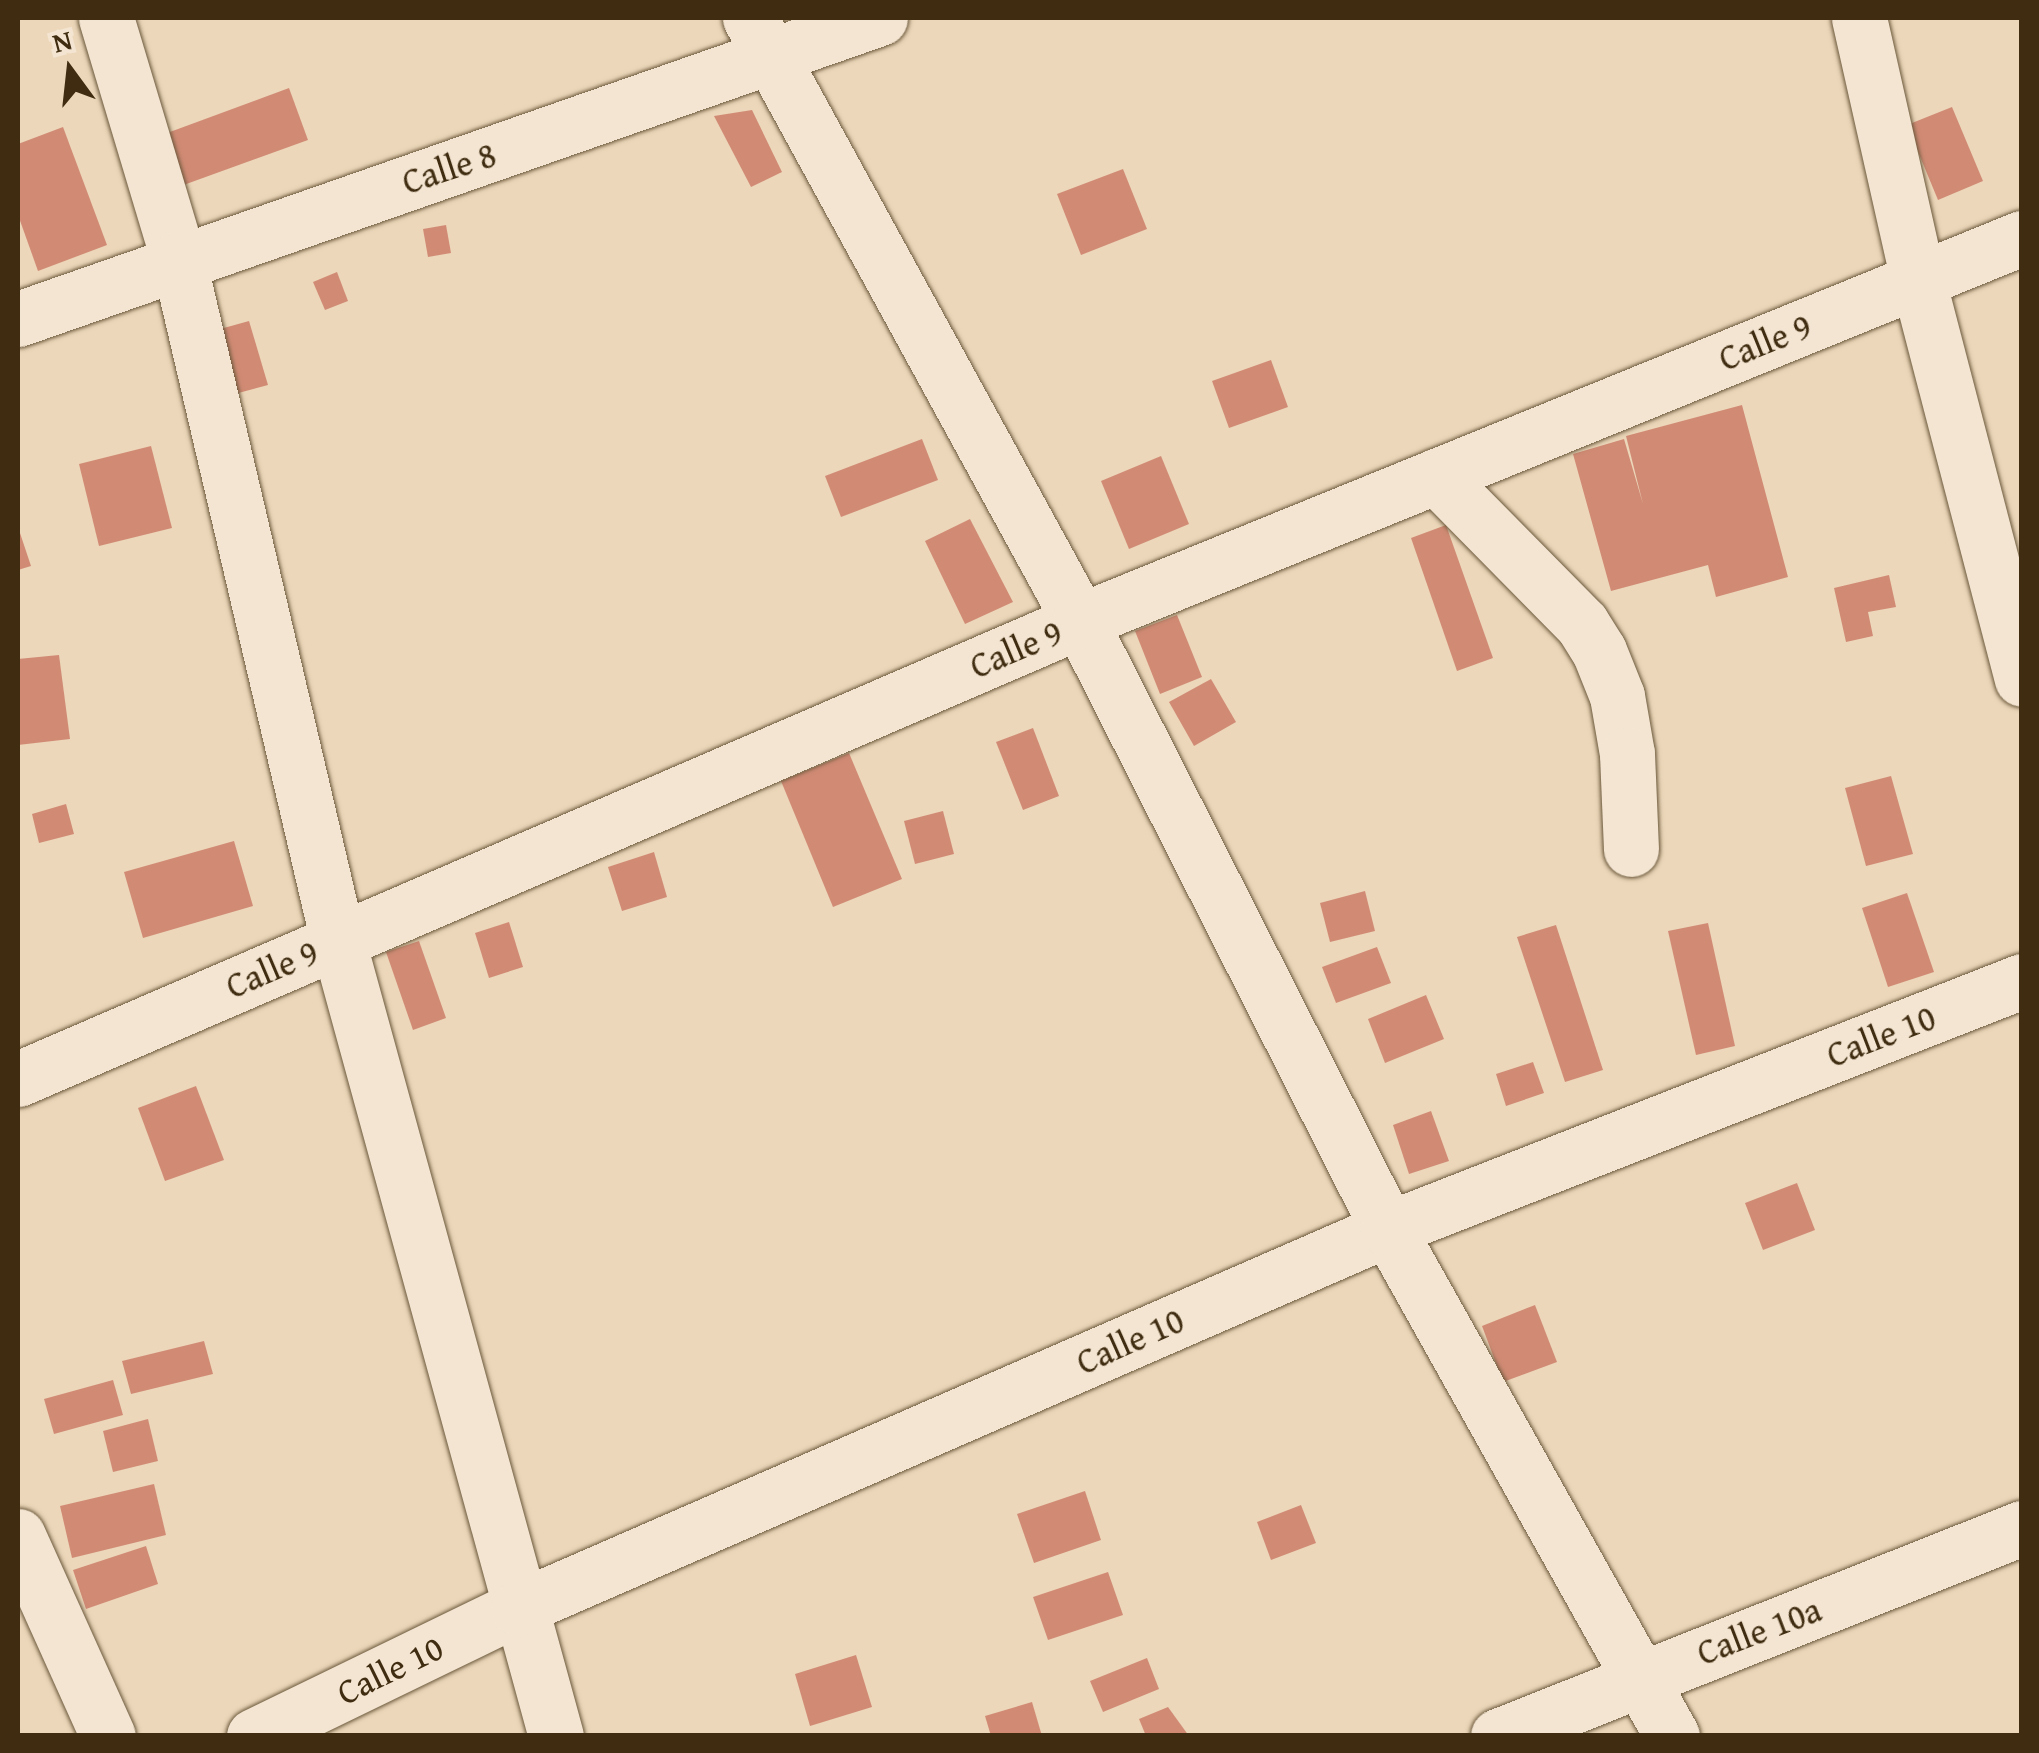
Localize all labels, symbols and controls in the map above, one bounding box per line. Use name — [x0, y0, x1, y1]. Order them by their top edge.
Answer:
text: N — [48, 18, 76, 63]
north arrow — [20, 20, 120, 120]
street label: Calle 8 — [397, 133, 501, 203]
street label: Calle 9 — [1713, 305, 1817, 379]
street label: Calle 9 — [964, 611, 1068, 687]
street label: Calle 9 — [220, 931, 324, 1007]
street label: Calle 10 — [1821, 996, 1941, 1076]
street label: Calle 10 — [1070, 1299, 1190, 1383]
street label: Calle 10a — [1691, 1588, 1827, 1674]
street label: Calle 10 — [330, 1626, 450, 1714]

